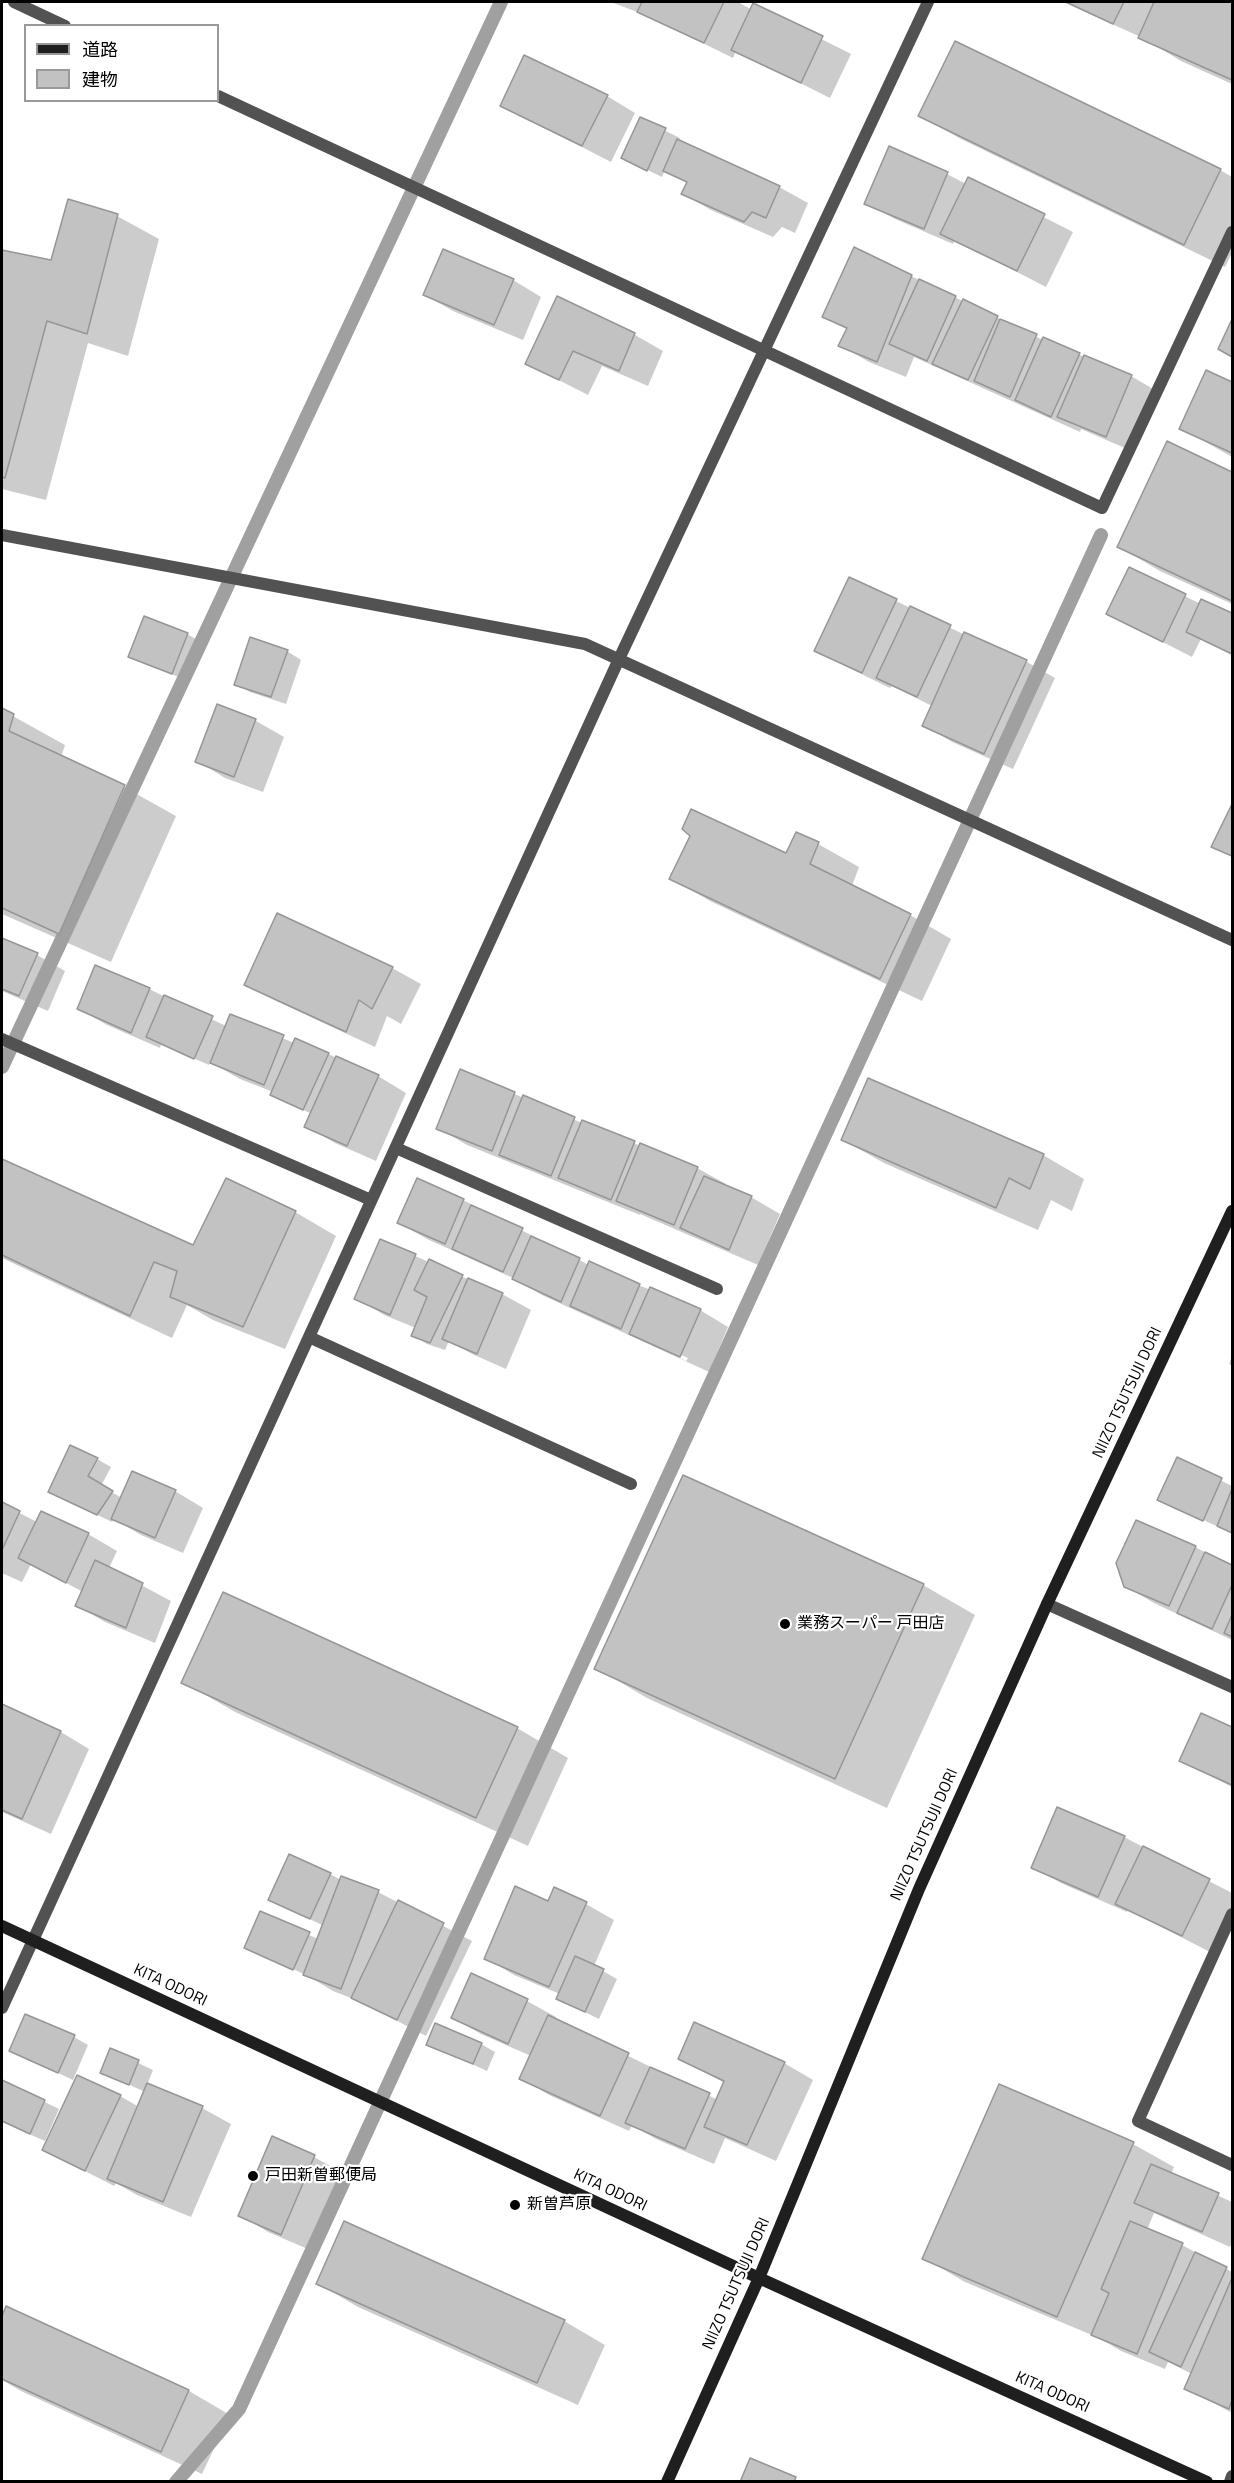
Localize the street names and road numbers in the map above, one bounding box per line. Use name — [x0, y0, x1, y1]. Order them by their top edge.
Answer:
street label: NIIZO TSUTSUJI DORI — [1089, 1324, 1167, 1462]
street label: NIIZO TSUTSUJI DORI — [887, 1766, 963, 1904]
street label: KITA ODORI — [130, 1961, 210, 2011]
street label: KITA ODORI — [570, 2166, 650, 2216]
street label: NIIZO TSUTSUJI DORI — [699, 2215, 775, 2353]
street label: KITA ODORI — [1012, 2368, 1092, 2418]

